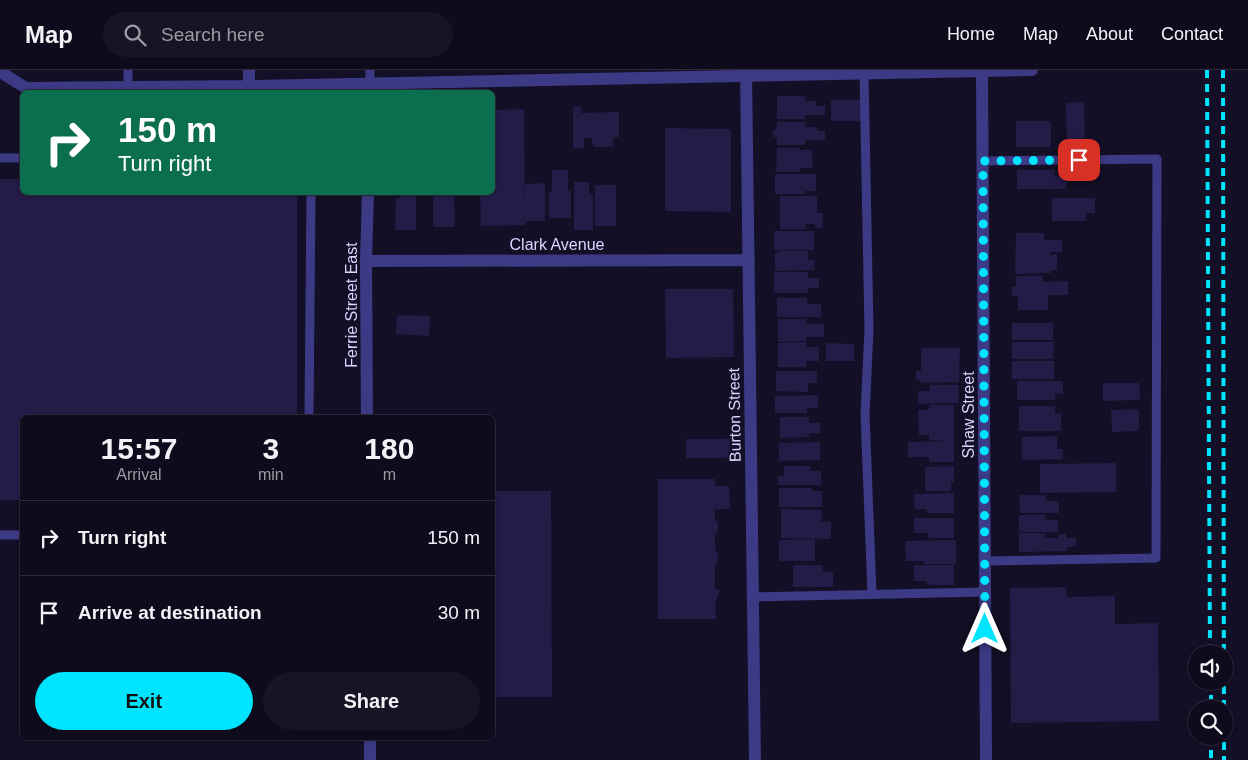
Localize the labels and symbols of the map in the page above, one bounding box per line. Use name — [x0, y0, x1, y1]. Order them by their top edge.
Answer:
pin — [1058, 139, 1100, 181]
street label: Clark Avenue — [510, 236, 605, 253]
street label: Ferrie Street East — [343, 242, 360, 368]
street label: Burton Street — [725, 367, 744, 462]
street label: Shaw Street — [960, 371, 977, 459]
position arrow — [958, 602, 1010, 654]

